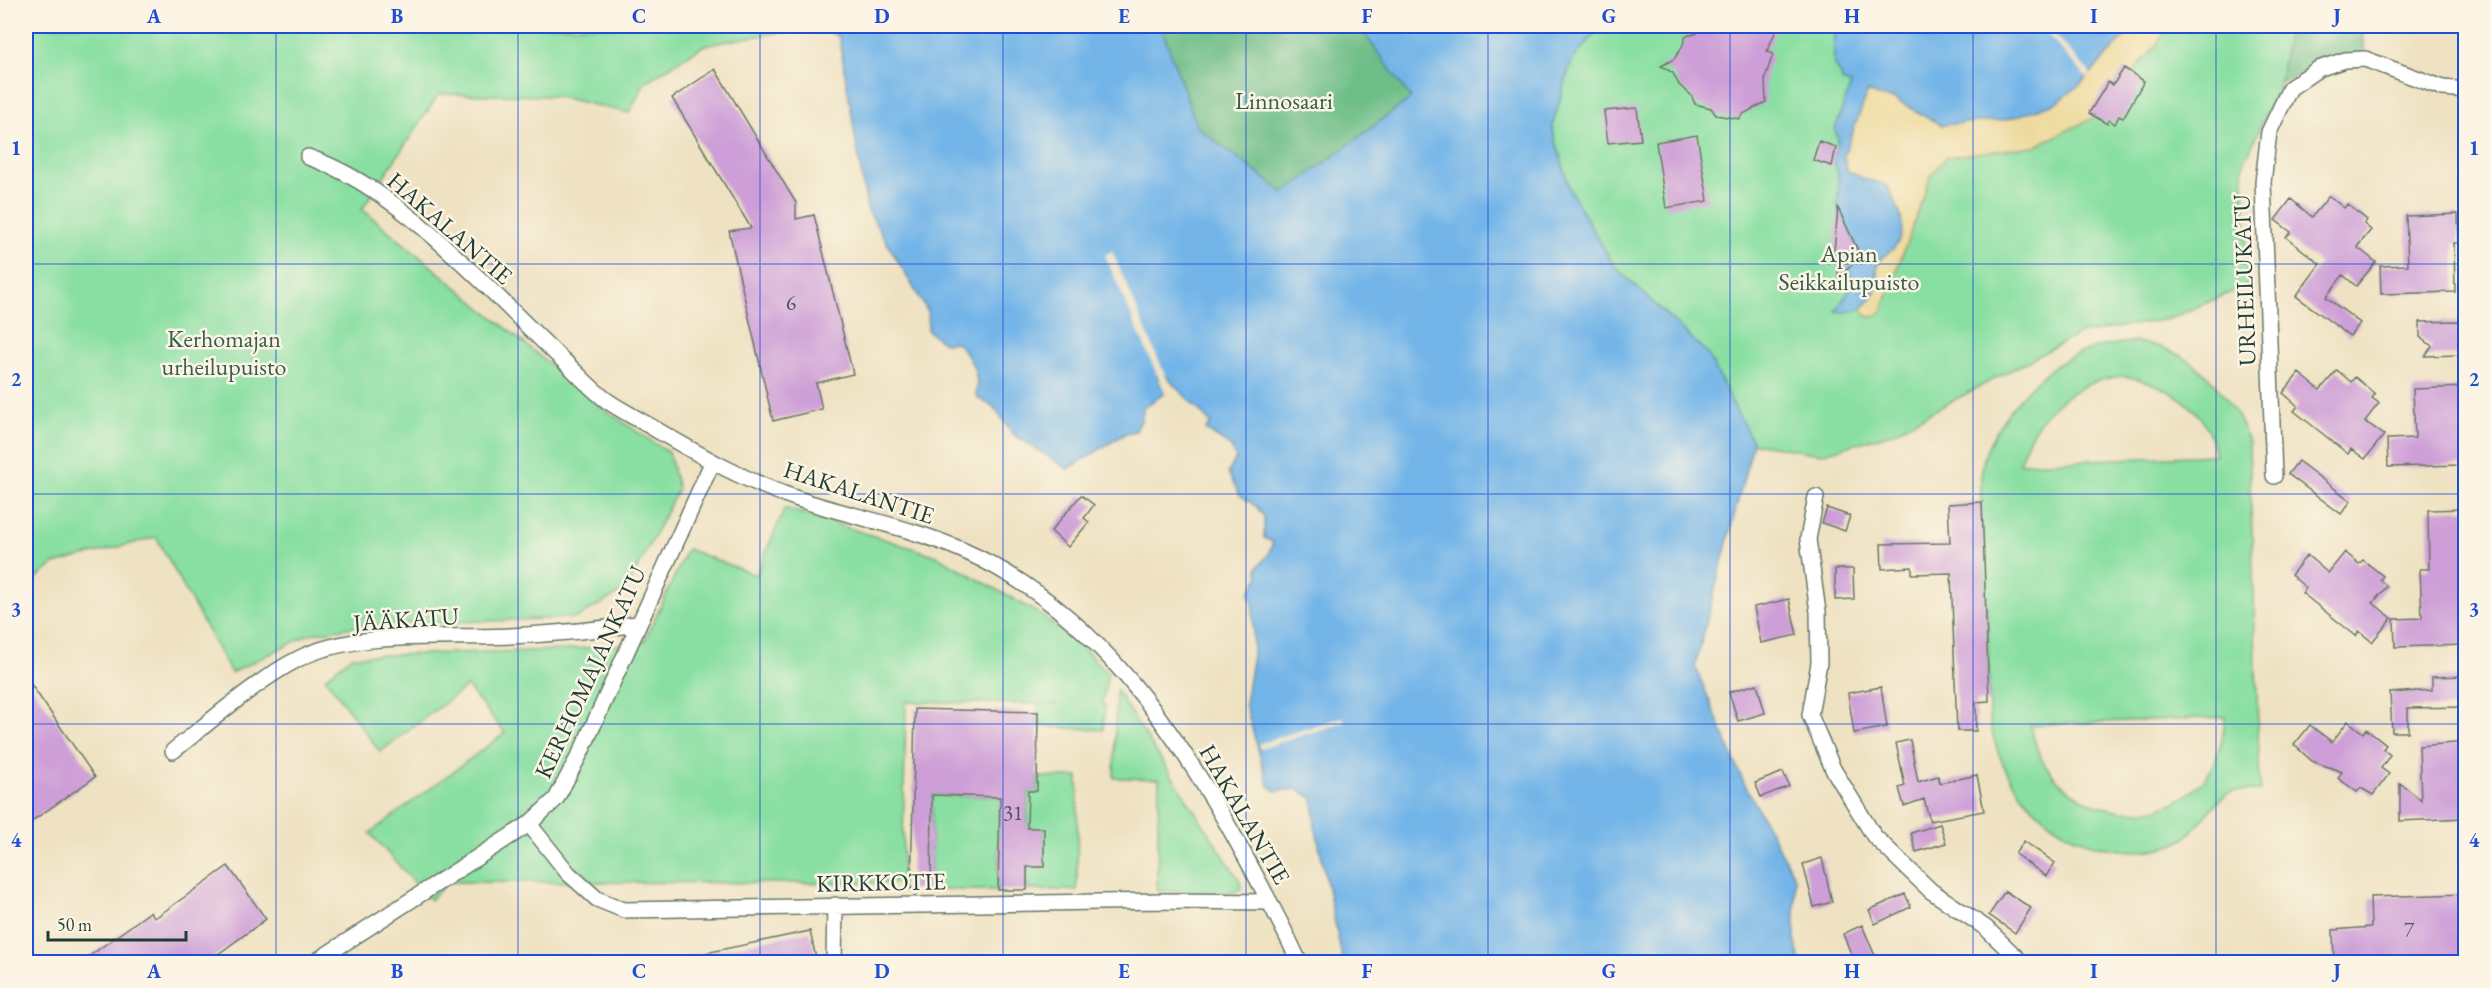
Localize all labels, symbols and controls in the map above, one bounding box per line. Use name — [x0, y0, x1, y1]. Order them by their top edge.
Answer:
text: A — [146, 3, 162, 29]
text: B — [391, 3, 403, 29]
text: C — [632, 3, 646, 29]
text: D — [874, 3, 890, 29]
text: E — [1118, 3, 1130, 29]
text: F — [1362, 3, 1373, 29]
text: G — [1602, 3, 1616, 29]
text: H — [1844, 3, 1860, 29]
text: I — [2090, 3, 2098, 29]
text: J — [2331, 3, 2341, 29]
park label: Linnosaari — [1235, 85, 1333, 116]
text: 1 — [11, 135, 21, 161]
text: 1 — [2469, 135, 2479, 161]
street label: HAKALANTIE — [381, 165, 519, 291]
street label: URHEILUKATU — [2225, 193, 2262, 367]
park label: Apian Seikkailupuisto — [1779, 238, 1920, 297]
house number: 6 — [786, 289, 796, 316]
park label: Kerhomajan urheilupuisto — [162, 323, 287, 382]
text: 2 — [11, 366, 22, 392]
text: 2 — [2469, 366, 2480, 392]
street label: HAKALANTIE — [780, 453, 938, 531]
street label: KERHOMAJANKATU — [527, 560, 653, 783]
text: 3 — [11, 596, 21, 622]
text: 3 — [2469, 596, 2479, 622]
street label: JÄÄKATU — [350, 600, 460, 638]
street label: HAKALANTIE — [1192, 739, 1298, 889]
house number: 31 — [1003, 799, 1023, 826]
text: 4 — [11, 827, 22, 853]
text: 4 — [2469, 827, 2480, 853]
street label: KIRKKOTIE — [816, 865, 946, 899]
scale bar — [48, 904, 186, 942]
text: 50 m — [57, 913, 92, 936]
house number: 7 — [2404, 916, 2415, 943]
text: A — [146, 958, 162, 984]
text: B — [391, 958, 403, 984]
text: C — [632, 958, 646, 984]
text: D — [874, 958, 890, 984]
text: E — [1118, 958, 1130, 984]
text: F — [1362, 958, 1373, 984]
text: G — [1602, 958, 1616, 984]
text: H — [1844, 958, 1860, 984]
text: I — [2090, 958, 2098, 984]
text: J — [2331, 958, 2341, 984]

